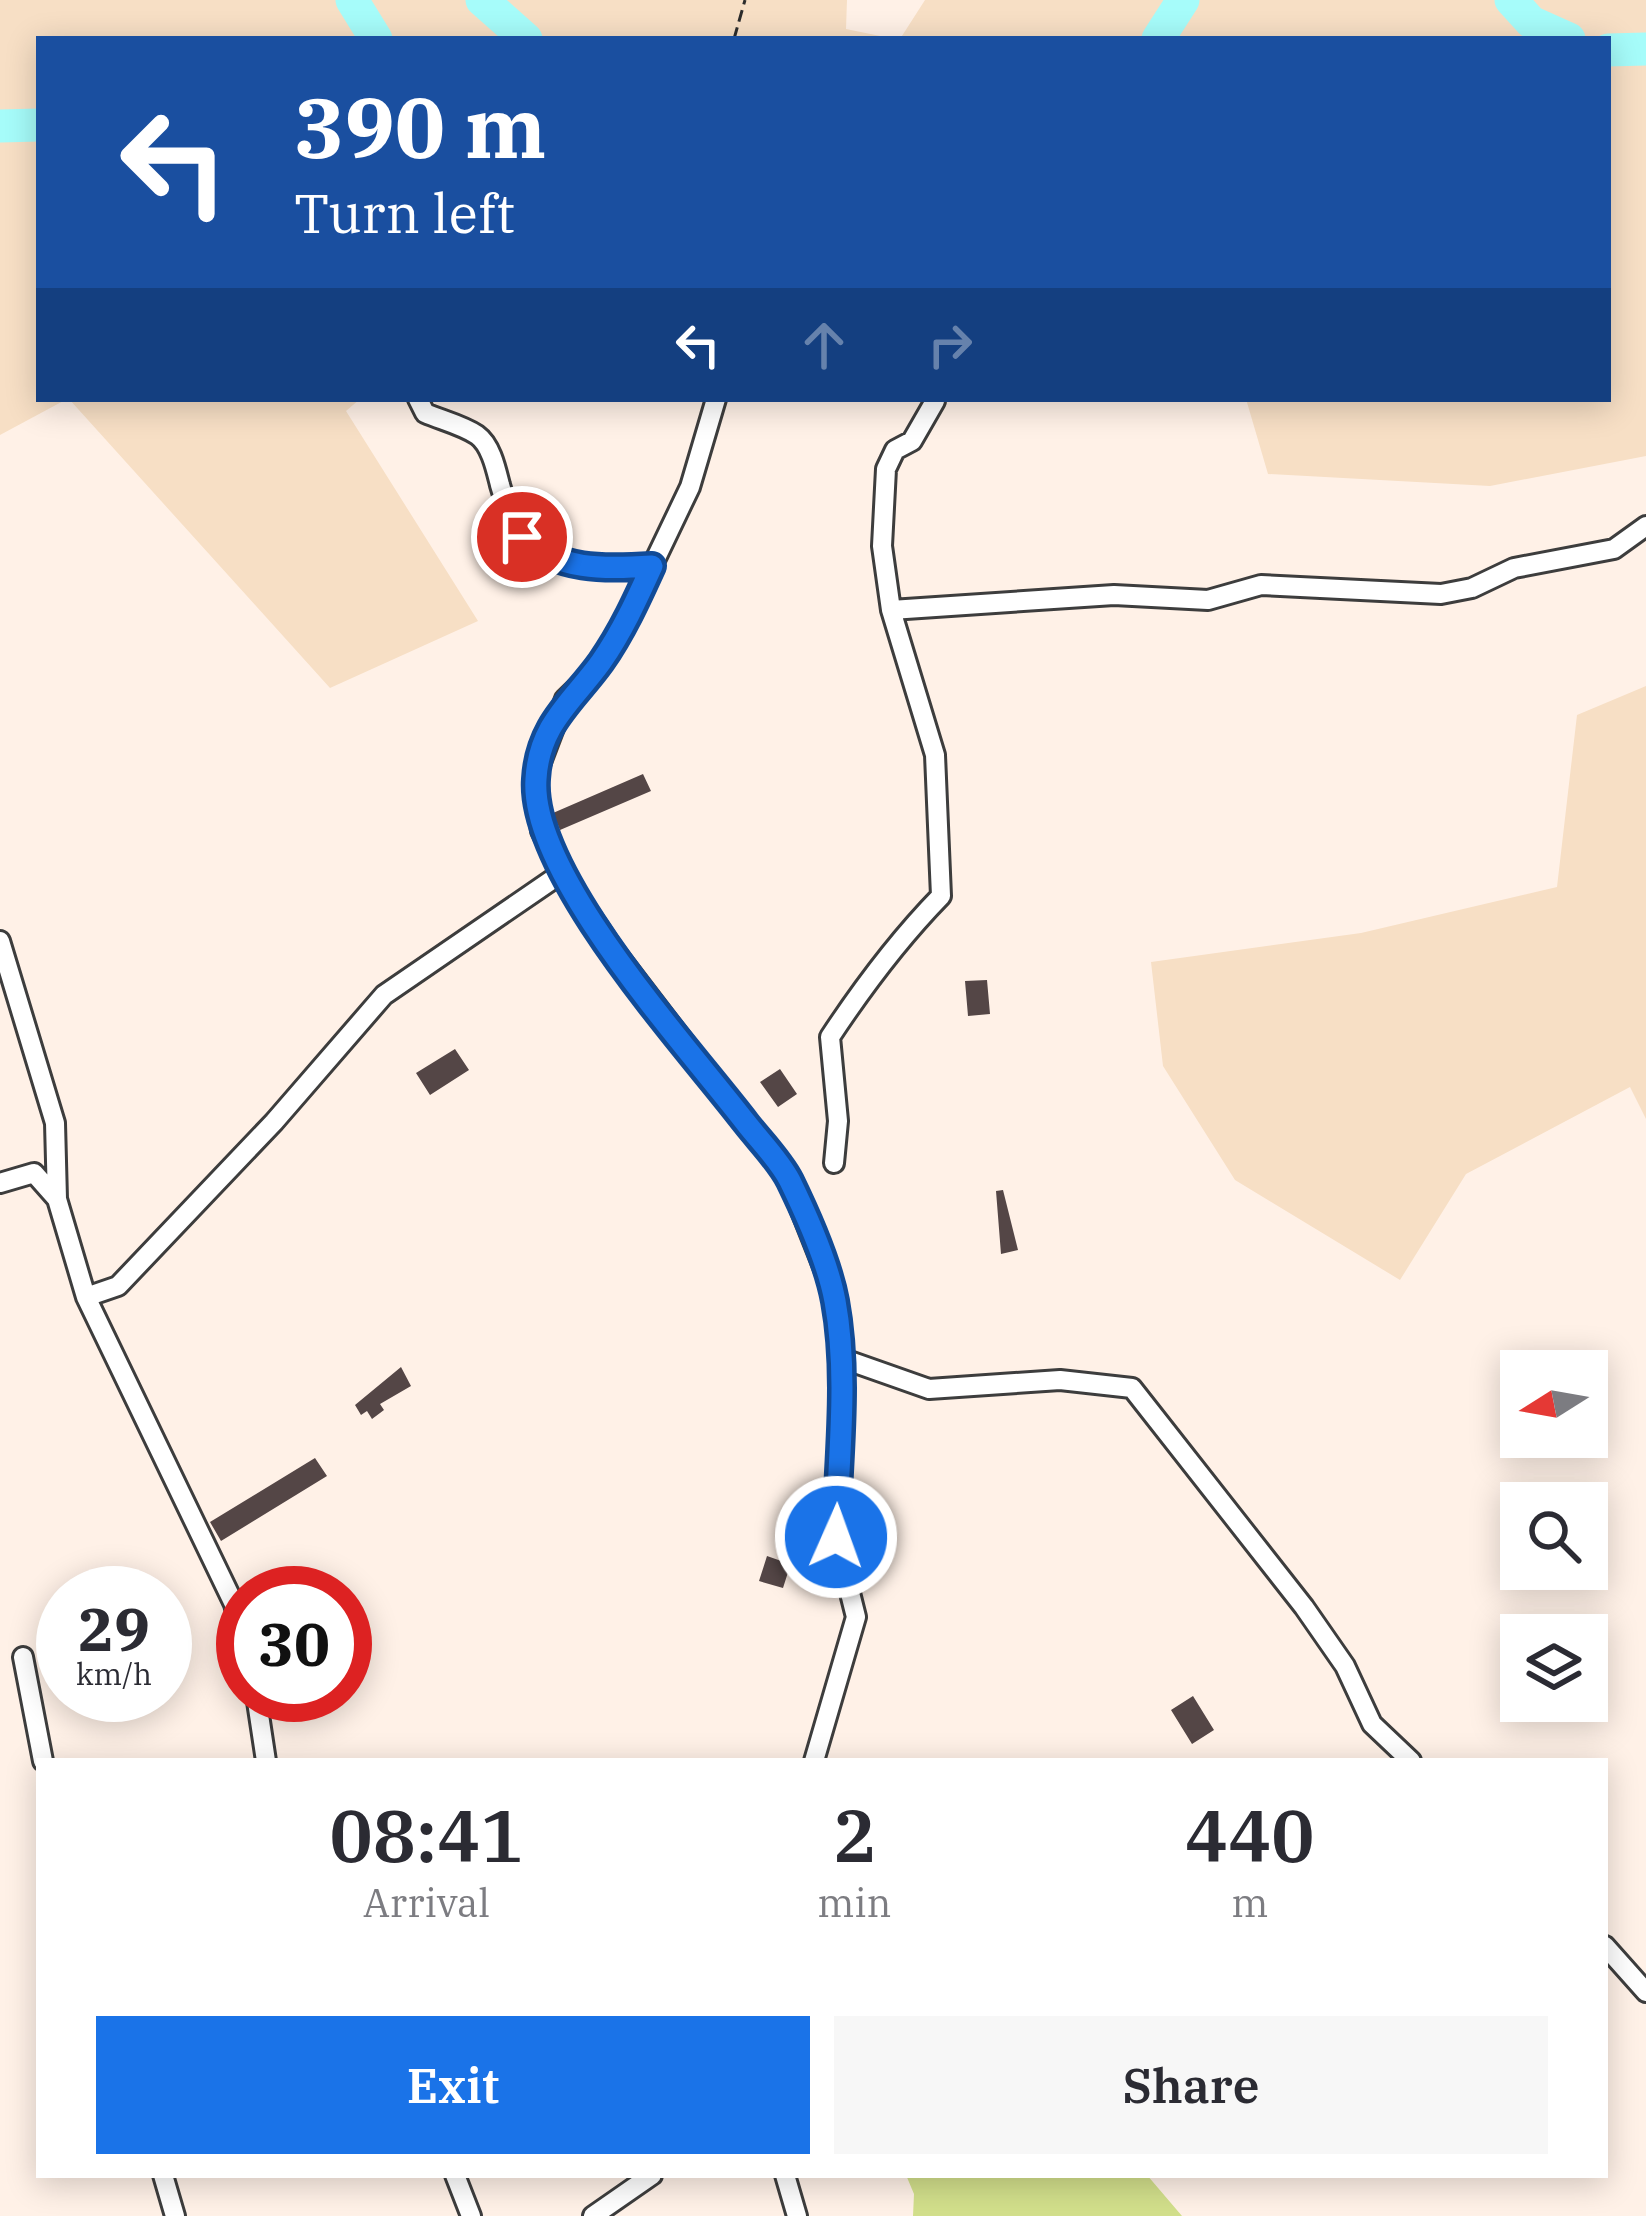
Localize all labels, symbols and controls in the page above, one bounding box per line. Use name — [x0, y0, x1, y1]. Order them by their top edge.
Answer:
text: 390 m — [294, 72, 546, 181]
icon: left — [96, 84, 252, 240]
text: Turn left — [294, 178, 515, 248]
icon: left — [665, 312, 731, 378]
icon: ahead — [791, 312, 857, 378]
icon: right — [917, 312, 983, 378]
pin — [471, 486, 573, 588]
icon: arrive — [489, 504, 555, 570]
north arrow — [1500, 1350, 1608, 1458]
map controls — [1500, 1350, 1608, 1722]
position arrow — [773, 1474, 899, 1600]
button: search — [1500, 1482, 1608, 1590]
speed limit sign: 30 — [216, 1566, 372, 1722]
text: 29 — [78, 1589, 150, 1668]
button: layers — [1500, 1614, 1608, 1722]
text: km/h — [76, 1654, 152, 1693]
text: 08:41 — [329, 1788, 524, 1882]
text: 2 — [833, 1788, 876, 1882]
text: 440 — [1185, 1788, 1315, 1882]
text: Arrival — [363, 1877, 490, 1928]
text: min — [817, 1877, 892, 1928]
text: m — [1231, 1877, 1268, 1928]
button: Exit — [96, 2016, 810, 2154]
button: Share — [834, 2016, 1548, 2154]

